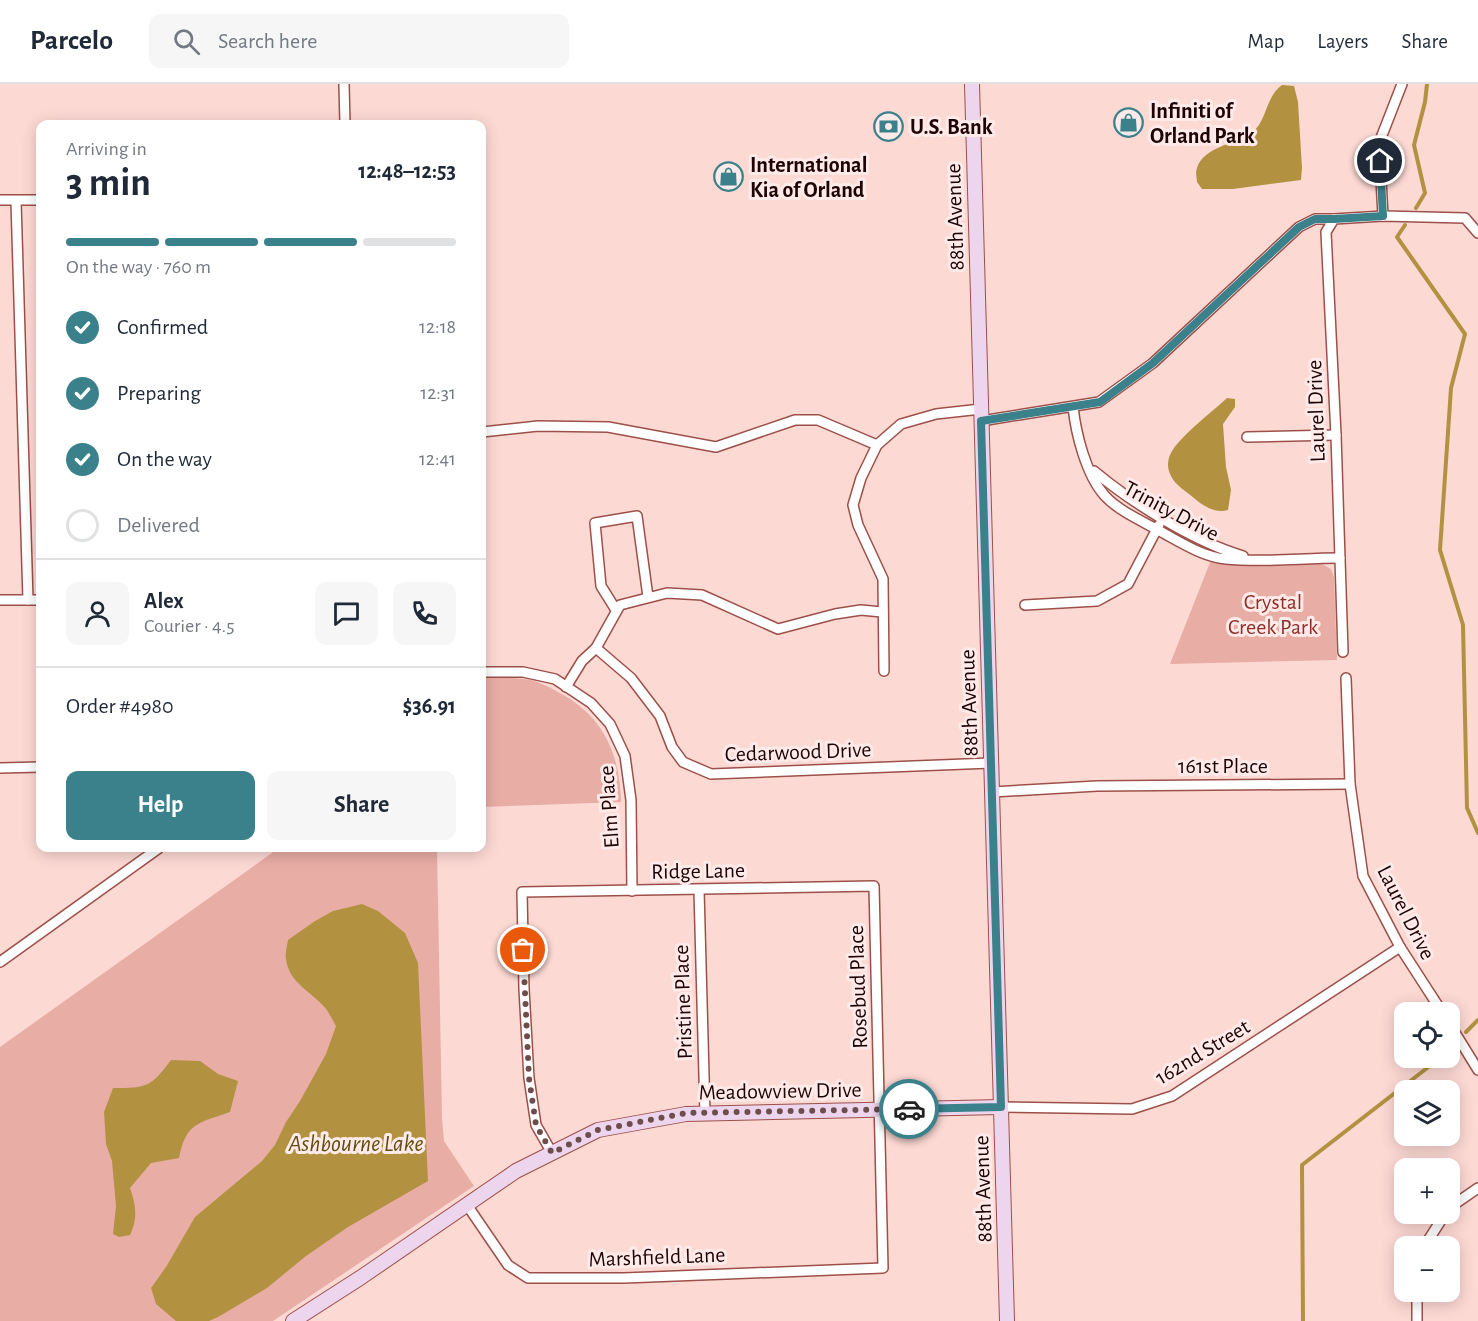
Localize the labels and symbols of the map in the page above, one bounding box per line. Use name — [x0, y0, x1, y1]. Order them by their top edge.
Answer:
place label: Infiniti of Orland Park — [1150, 100, 1255, 147]
shop icon: Infiniti of Orland Park — [1113, 107, 1145, 139]
bank icon: U.S. Bank — [873, 110, 905, 142]
place label: U.S. Bank — [910, 116, 993, 138]
pin — [1354, 135, 1405, 186]
place label: International Kia of Orland — [750, 154, 867, 201]
shop icon: International Kia of Orland — [713, 161, 745, 193]
street label: 88th Avenue — [942, 163, 968, 271]
street label: Laurel Drive — [1303, 359, 1329, 463]
street label: Trinity Drive — [1120, 477, 1223, 545]
park label: Crystal Creek Park — [1228, 591, 1318, 638]
street label: 88th Avenue — [956, 649, 982, 757]
street label: Cedarwood Drive — [724, 738, 872, 766]
street label: 161st Place — [1178, 755, 1268, 777]
street label: Elm Place — [595, 765, 623, 849]
street label: Ridge Lane — [651, 859, 745, 883]
street label: Laurel Drive — [1373, 862, 1439, 963]
pin — [497, 924, 548, 975]
street label: Rosebud Place — [845, 925, 871, 1049]
street label: Pristine Place — [670, 944, 696, 1060]
street label: 162nd Street — [1151, 1015, 1254, 1089]
street label: Meadowview Drive — [698, 1079, 862, 1103]
courier — [879, 1079, 939, 1139]
water label: Ashbourne Lake — [287, 1132, 424, 1156]
street label: 88th Avenue — [970, 1135, 996, 1243]
street label: Marshfield Lane — [588, 1244, 726, 1270]

